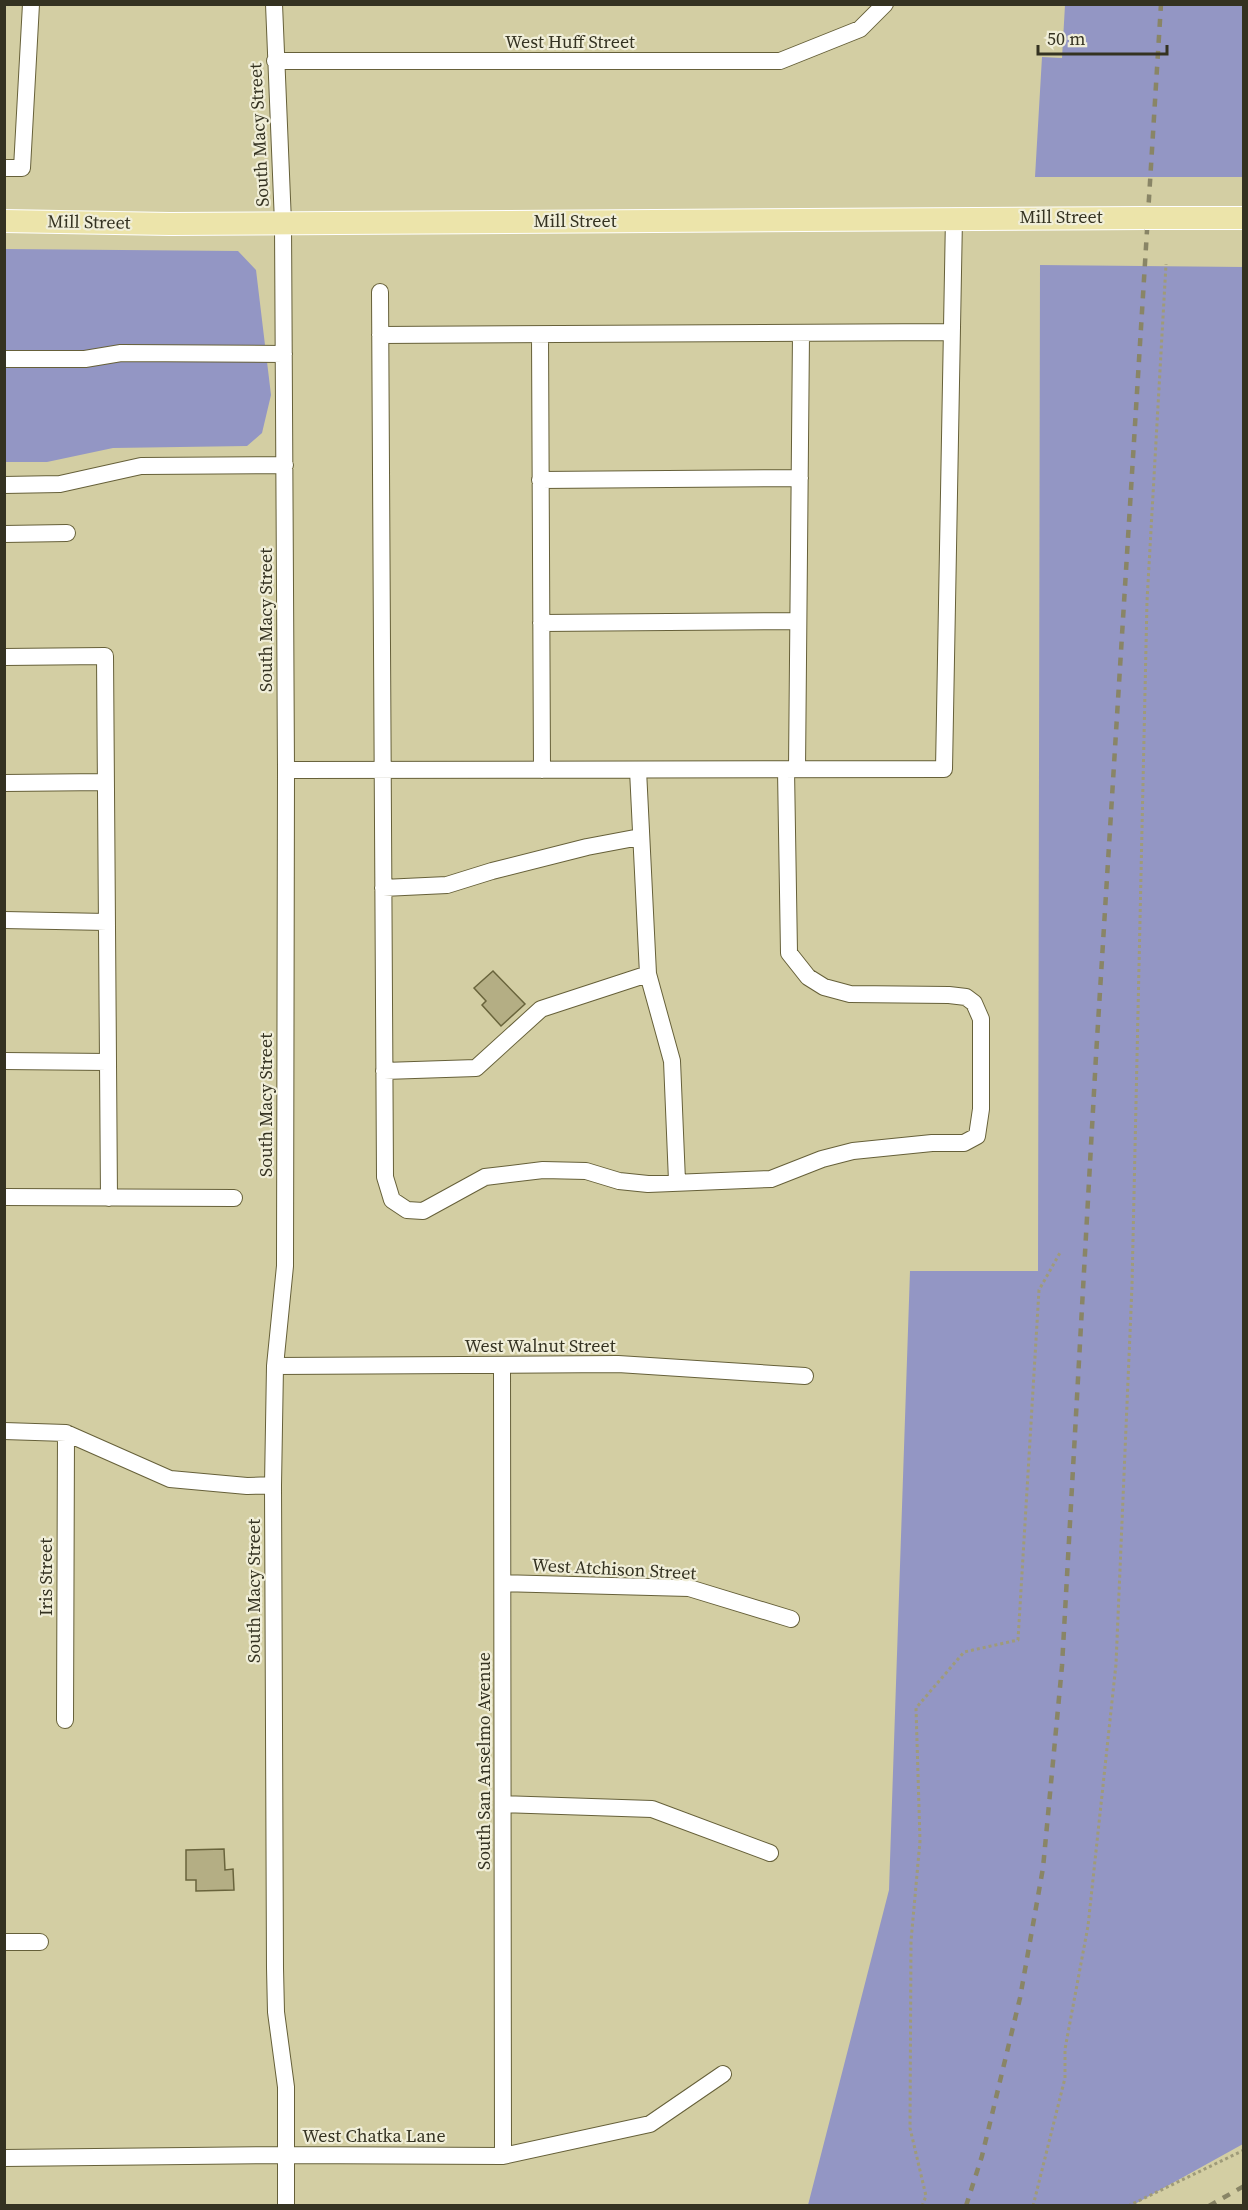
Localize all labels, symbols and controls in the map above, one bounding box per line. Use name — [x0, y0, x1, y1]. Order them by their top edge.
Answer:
scale bar — [1038, 18, 1167, 56]
text: 50 m — [1047, 26, 1085, 51]
street label: West Huff Street — [505, 29, 635, 54]
street label: South Macy Street — [242, 62, 275, 208]
street label: Mill Street — [1019, 204, 1103, 229]
street label: Mill Street — [47, 208, 131, 235]
street label: Mill Street — [533, 208, 617, 233]
street label: South Macy Street — [253, 548, 278, 692]
street label: South Macy Street — [253, 1033, 278, 1177]
street label: West Walnut Street — [464, 1333, 616, 1358]
street label: South Macy Street — [241, 1519, 266, 1663]
street label: Iris Street — [33, 1538, 58, 1616]
street label: West Atchison Street — [531, 1552, 697, 1585]
street label: South San Anselmo Avenue — [471, 1652, 496, 1870]
street label: West Chatka Lane — [302, 2123, 446, 2148]

